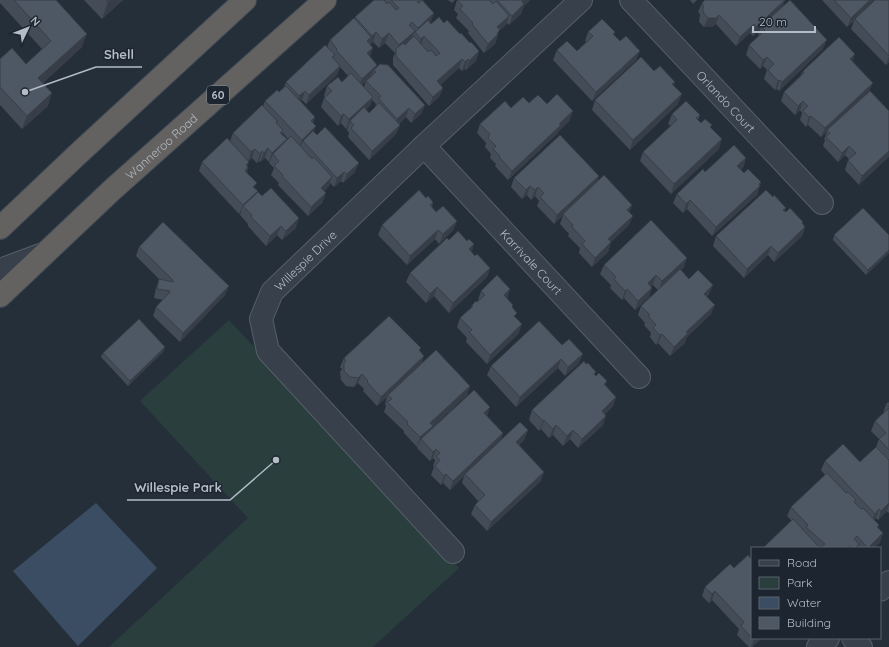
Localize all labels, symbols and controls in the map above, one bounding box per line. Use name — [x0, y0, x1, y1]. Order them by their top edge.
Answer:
north arrow — [8, 8, 48, 48]
scale bar — [753, 8, 815, 34]
text: N — [27, 13, 43, 29]
text: 20 m — [759, 14, 787, 29]
callout: Shell — [96, 42, 142, 67]
text: Shell — [104, 46, 134, 62]
street label: Orlando Court — [694, 67, 759, 135]
road number: 60 — [207, 86, 229, 104]
street label: Wanneroo Road — [122, 110, 200, 182]
street label: Karrivale Court — [497, 226, 566, 298]
street label: Willespie Drive — [271, 227, 340, 294]
callout: Willespie Park — [127, 475, 230, 500]
text: Willespie Park — [134, 479, 222, 495]
legend — [751, 547, 881, 639]
text: Road — [787, 555, 817, 570]
text: Park — [787, 575, 812, 590]
text: Water — [787, 595, 822, 610]
text: Building — [787, 615, 831, 630]

